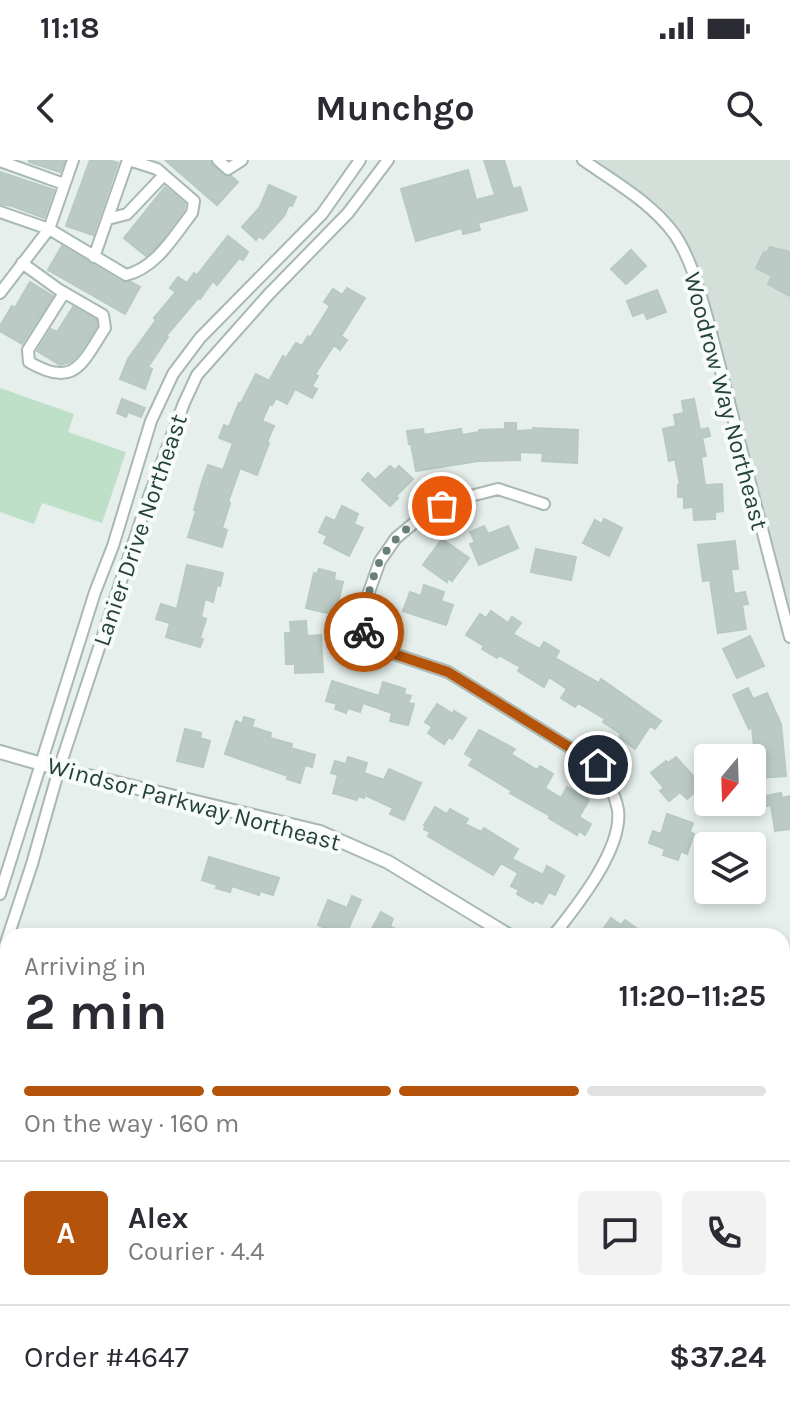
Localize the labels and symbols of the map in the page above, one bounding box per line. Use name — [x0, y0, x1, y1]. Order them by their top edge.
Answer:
street label: Woodrow Way Northeast — [678, 269, 774, 533]
street label: Lanier Drive Northeast — [87, 410, 193, 650]
pin — [408, 472, 476, 540]
courier — [324, 592, 404, 672]
pin — [564, 731, 632, 799]
north arrow — [694, 744, 766, 816]
street label: Windsor Parkway Northeast — [44, 751, 344, 857]

